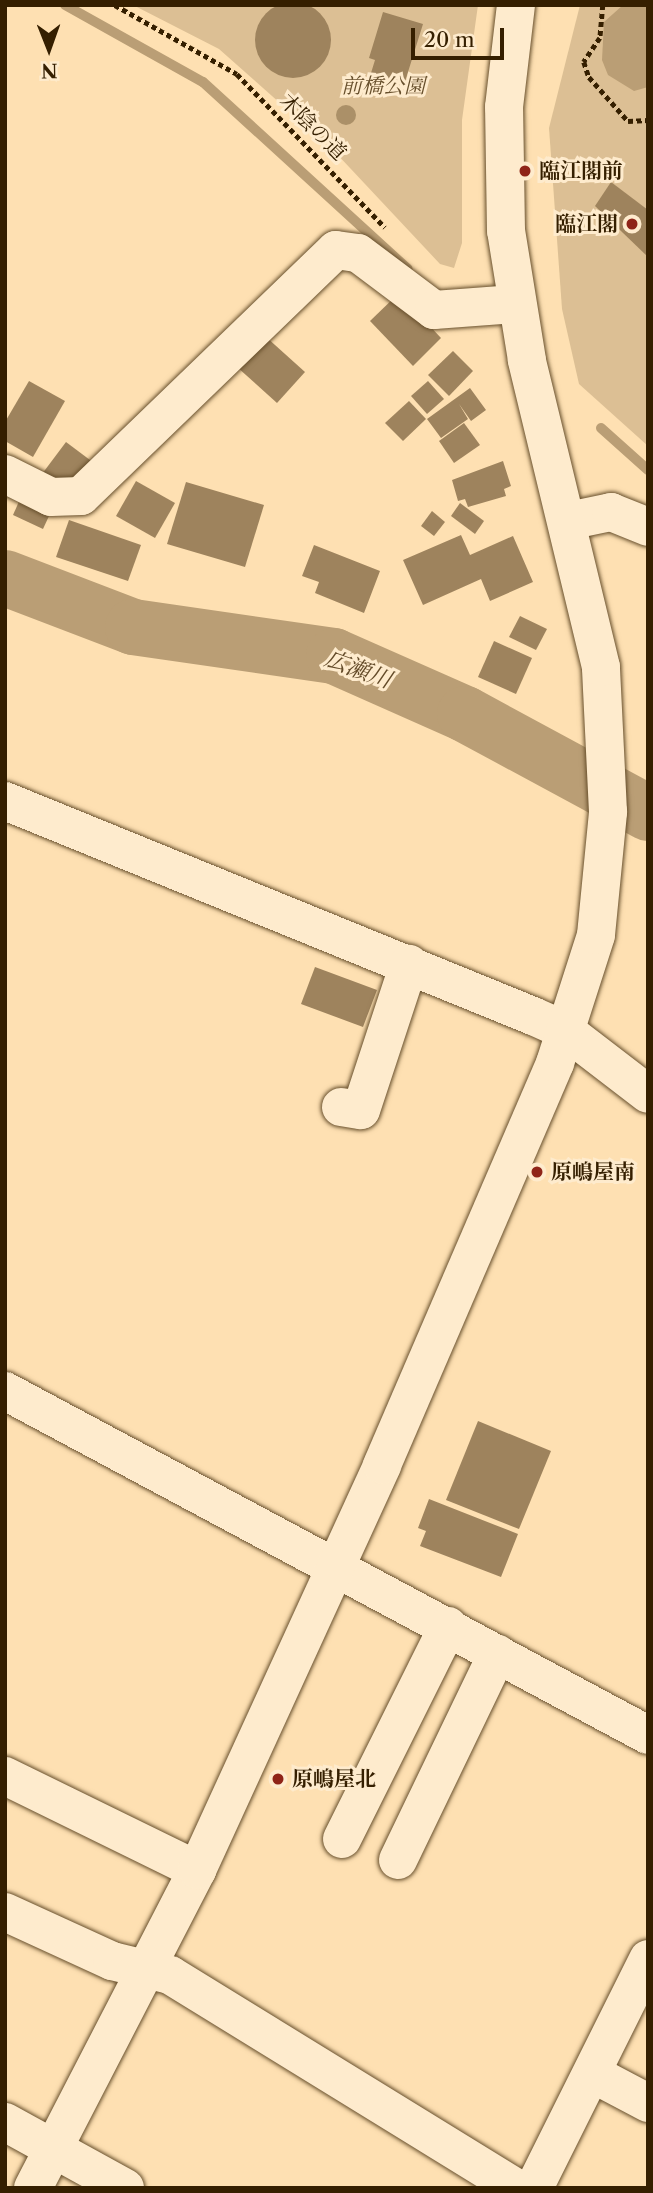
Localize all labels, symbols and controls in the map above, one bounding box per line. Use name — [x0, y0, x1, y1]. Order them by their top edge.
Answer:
north arrow — [14, 14, 84, 84]
scale bar — [415, 14, 508, 58]
text: 20 m — [424, 27, 475, 52]
text: N — [41, 59, 58, 82]
park label: 前橋公園 — [341, 73, 425, 99]
street label: 木陰の道 — [274, 88, 352, 166]
place label: 臨江閣前 — [539, 158, 623, 184]
marker: 臨江閣前 — [517, 163, 533, 179]
place label: 臨江閣 — [555, 211, 618, 237]
marker: 臨江閣 — [624, 216, 640, 232]
water label: 広瀬川 — [321, 644, 395, 694]
place label: 原嶋屋南 — [551, 1159, 635, 1185]
marker: 原嶋屋南 — [529, 1164, 545, 1180]
place label: 原嶋屋北 — [292, 1766, 376, 1792]
marker: 原嶋屋北 — [270, 1771, 286, 1787]

